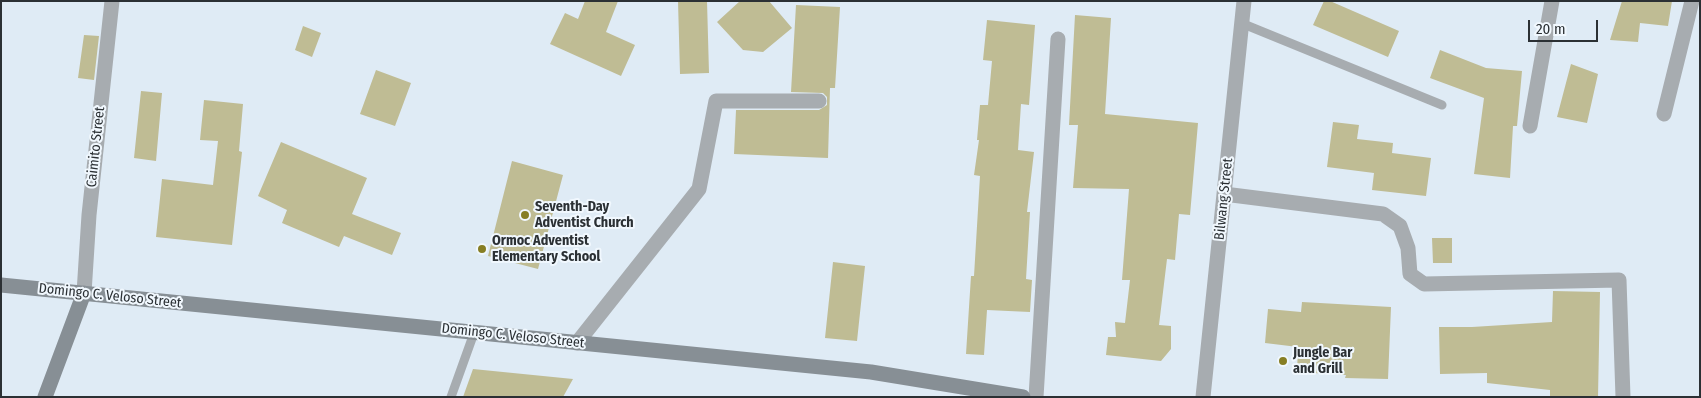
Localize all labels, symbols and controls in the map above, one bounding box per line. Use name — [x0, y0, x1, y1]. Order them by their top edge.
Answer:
scale bar — [1531, 10, 1601, 42]
text: 20 m — [1536, 20, 1566, 38]
street label: Caimito Street — [83, 106, 109, 188]
street label: Bilwang Street — [1211, 157, 1237, 241]
place label: Seventh-Day Adventist Church — [535, 199, 634, 232]
marker: Seventh-Day Adventist Church — [519, 209, 531, 221]
place label: Ormoc Adventist Elementary School — [492, 233, 600, 266]
marker: Ormoc Adventist Elementary School — [476, 243, 488, 255]
street label: Domingo C. Veloso Street — [38, 280, 182, 312]
street label: Domingo C. Veloso Street — [441, 320, 585, 352]
place label: Jungle Bar and Grill — [1293, 345, 1352, 378]
marker: Jungle Bar and Grill — [1277, 355, 1289, 367]

